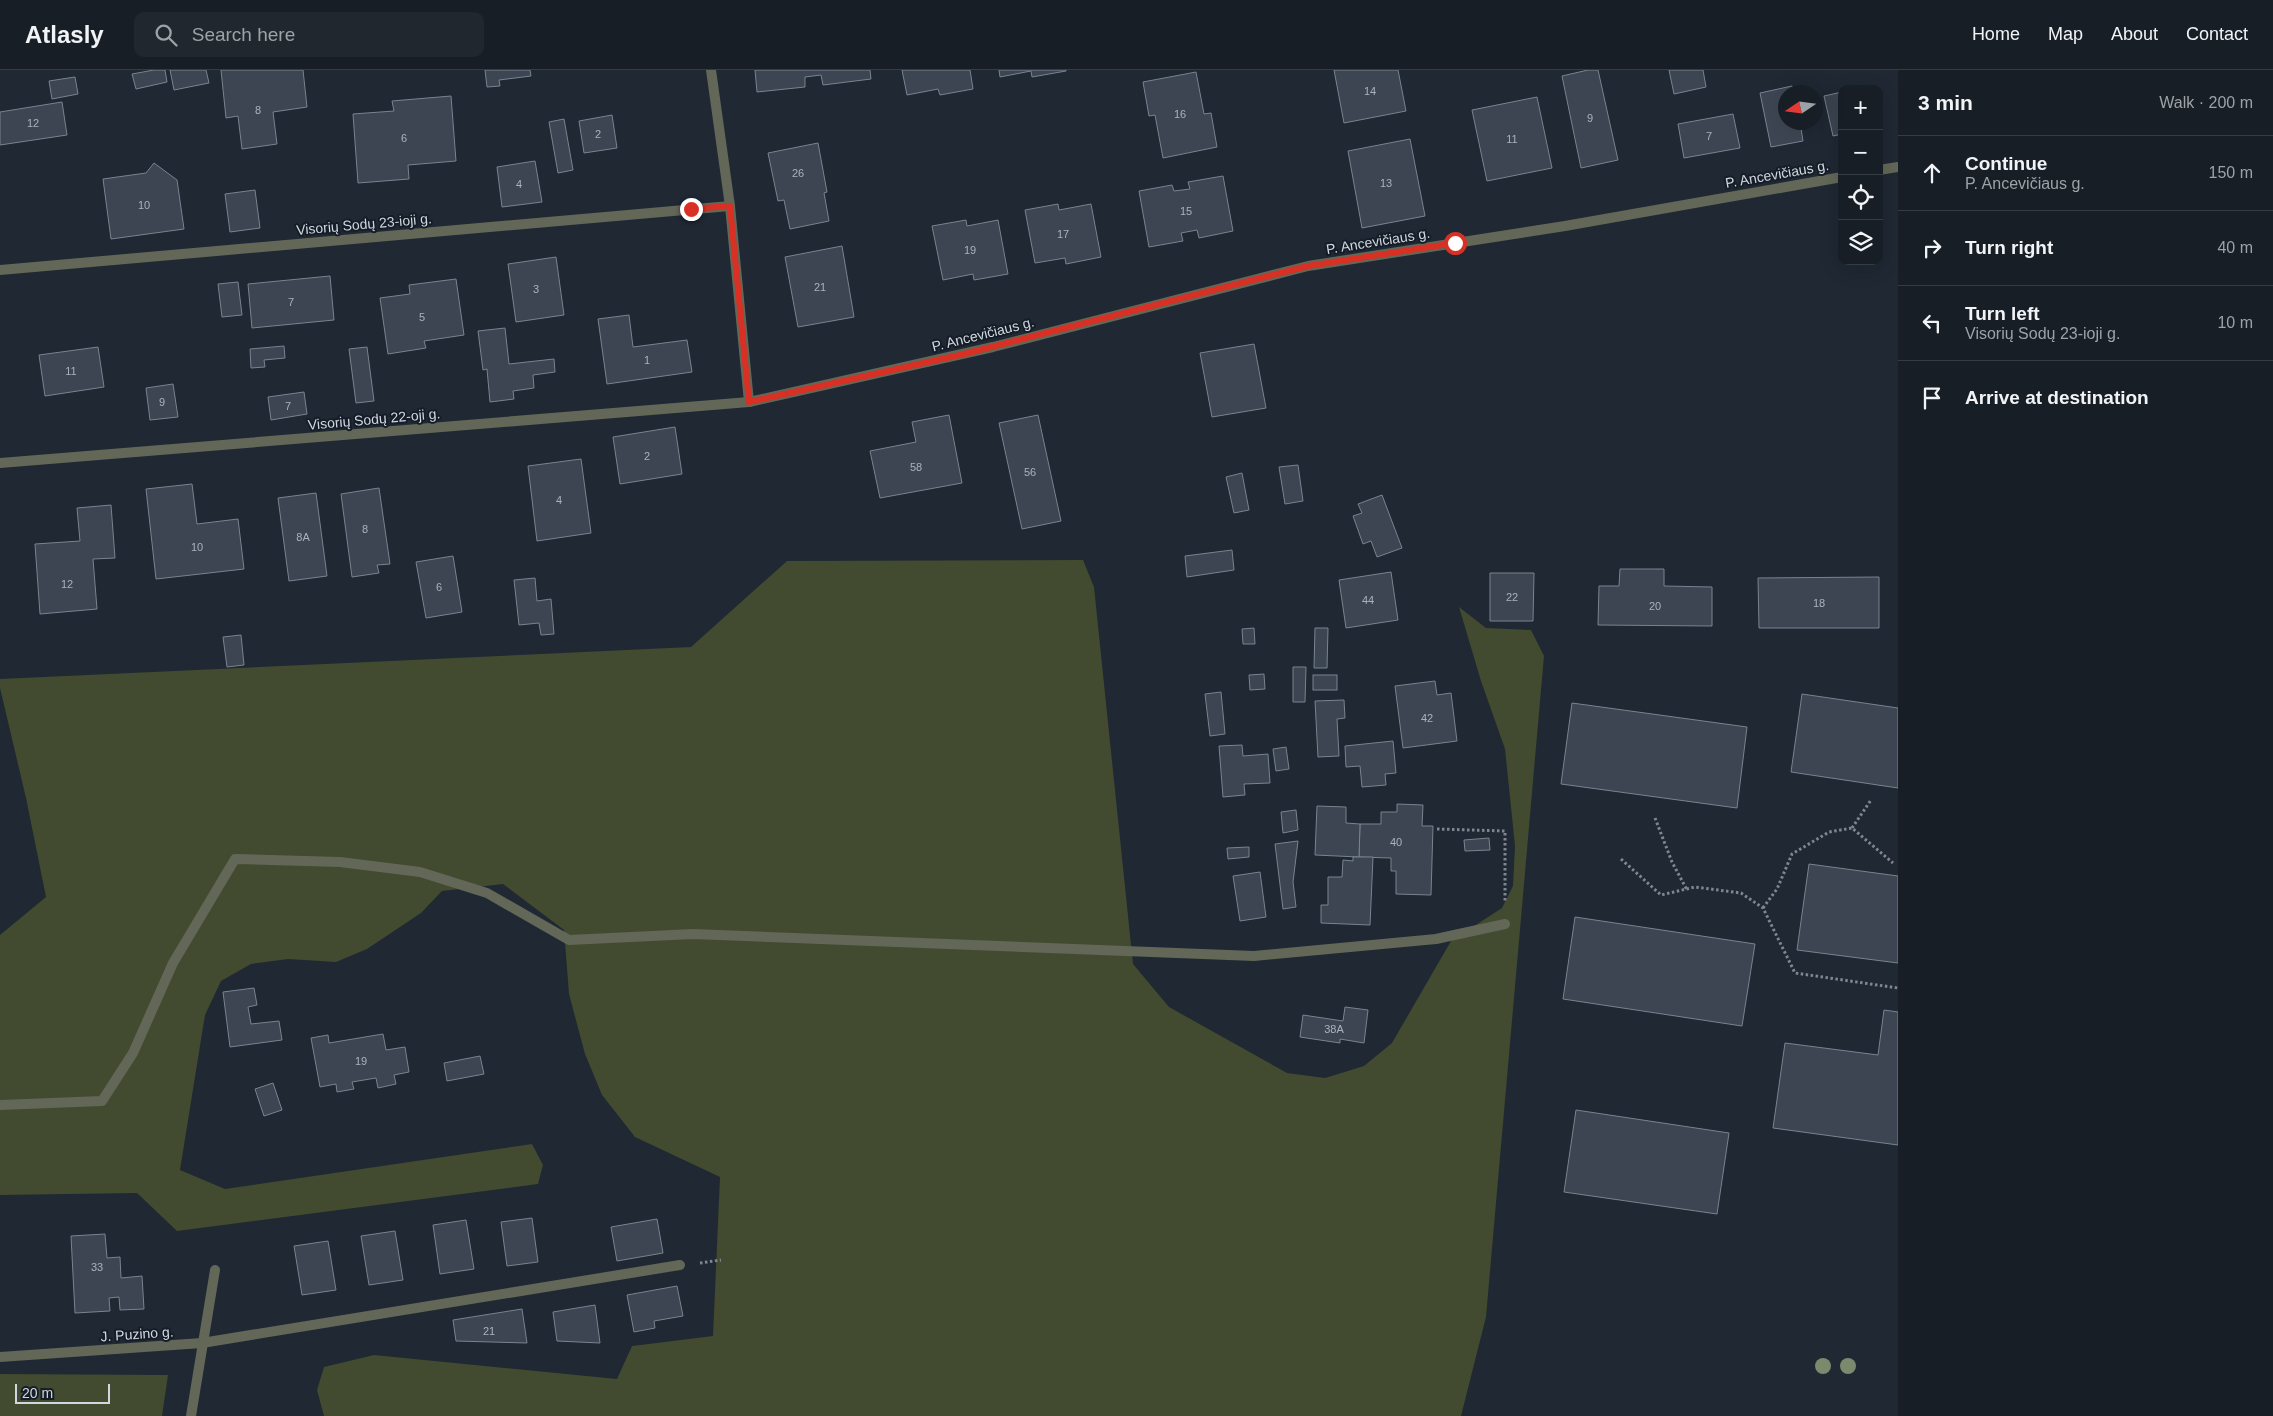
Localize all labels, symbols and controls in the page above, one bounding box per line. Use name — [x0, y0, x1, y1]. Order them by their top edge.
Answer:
search box — [134, 12, 484, 57]
text: Atlasly — [25, 21, 104, 48]
icon: search — [152, 21, 180, 49]
text: Search here — [192, 24, 295, 45]
text: Home — [1972, 24, 2020, 44]
text: Map — [2048, 24, 2083, 44]
text: About — [2111, 24, 2158, 44]
text: Contact — [2186, 24, 2248, 44]
house number: 14 — [1364, 85, 1376, 97]
north arrow — [1778, 85, 1823, 130]
map controls — [1838, 85, 1883, 265]
button: + — [1838, 85, 1883, 130]
text: 3 min — [1918, 91, 1973, 114]
text: Walk · 200 m — [2159, 94, 2253, 111]
house number: 8 — [255, 104, 261, 116]
house number: 16 — [1174, 108, 1186, 120]
house number: 9 — [1587, 112, 1593, 124]
house number: 12 — [27, 117, 39, 129]
house number: 2 — [595, 128, 601, 140]
house number: 7 — [1706, 130, 1712, 142]
button: − — [1838, 130, 1883, 175]
house number: 6 — [401, 132, 407, 144]
house number: 11 — [1506, 133, 1518, 145]
text: Continue — [1965, 153, 2047, 174]
street label: P. Ancevičiaus g. — [1724, 157, 1830, 191]
icon: ahead — [1918, 159, 1946, 187]
text: 150 m — [2209, 164, 2253, 181]
house number: 26 — [792, 167, 804, 179]
button: locate — [1838, 175, 1883, 220]
text: P. Ancevičiaus g. — [1965, 175, 2085, 192]
house number: 13 — [1380, 177, 1392, 189]
house number: 4 — [516, 178, 522, 190]
route end — [680, 198, 703, 221]
house number: 10 — [138, 199, 150, 211]
house number: 15 — [1180, 205, 1192, 217]
street label: Visorių Sodų 23-ioji g. — [296, 210, 432, 238]
button: layers — [1838, 220, 1883, 265]
street label: P. Ancevičiaus g. — [1325, 225, 1431, 257]
house number: 17 — [1057, 228, 1069, 240]
route start — [1444, 232, 1467, 255]
icon: right — [1918, 234, 1946, 262]
text: Turn right — [1965, 237, 2053, 258]
text: 40 m — [2217, 239, 2253, 256]
house number: 19 — [964, 244, 976, 256]
house number: 21 — [814, 281, 826, 293]
house number: 3 — [533, 283, 539, 295]
house number: 7 — [288, 296, 294, 308]
text: Turn left — [1965, 303, 2040, 324]
icon: left — [1918, 309, 1946, 337]
house number: 5 — [419, 311, 425, 323]
street label: P. Ancevičiaus g. — [930, 314, 1036, 354]
text: 10 m — [2217, 314, 2253, 331]
text: Visorių Sodų 23-ioji g. — [1965, 325, 2120, 342]
house number: 1 — [644, 354, 650, 366]
house number: 11 — [65, 365, 77, 377]
icon: arrive — [1918, 384, 1946, 412]
text: Arrive at destination — [1965, 387, 2149, 408]
house number: 9 — [159, 396, 165, 408]
house number: 7 — [285, 400, 291, 412]
street label: Visorių Sodų 22-oji g. — [307, 405, 441, 433]
house number: 2 — [644, 450, 650, 462]
house number: 58 — [910, 461, 922, 473]
house number: 56 — [1024, 466, 1036, 478]
house number: 4 — [556, 494, 562, 506]
house number: 8 — [362, 523, 368, 535]
house number: 8A — [296, 531, 310, 543]
house number: 10 — [191, 541, 203, 553]
house number: 12 — [61, 578, 73, 590]
house number: 6 — [436, 581, 442, 593]
house number: 22 — [1506, 591, 1518, 603]
house number: 44 — [1362, 594, 1374, 606]
house number: 18 — [1813, 597, 1825, 609]
house number: 20 — [1649, 600, 1661, 612]
house number: 42 — [1421, 712, 1433, 724]
house number: 40 — [1390, 836, 1402, 848]
house number: 38A — [1324, 1023, 1344, 1035]
house number: 19 — [355, 1055, 367, 1067]
house number: 33 — [91, 1261, 103, 1273]
street label: J. Puzino g. — [100, 1323, 174, 1345]
house number: 21 — [483, 1325, 495, 1337]
scale bar — [15, 1381, 110, 1404]
text: 20 m — [22, 1385, 53, 1401]

